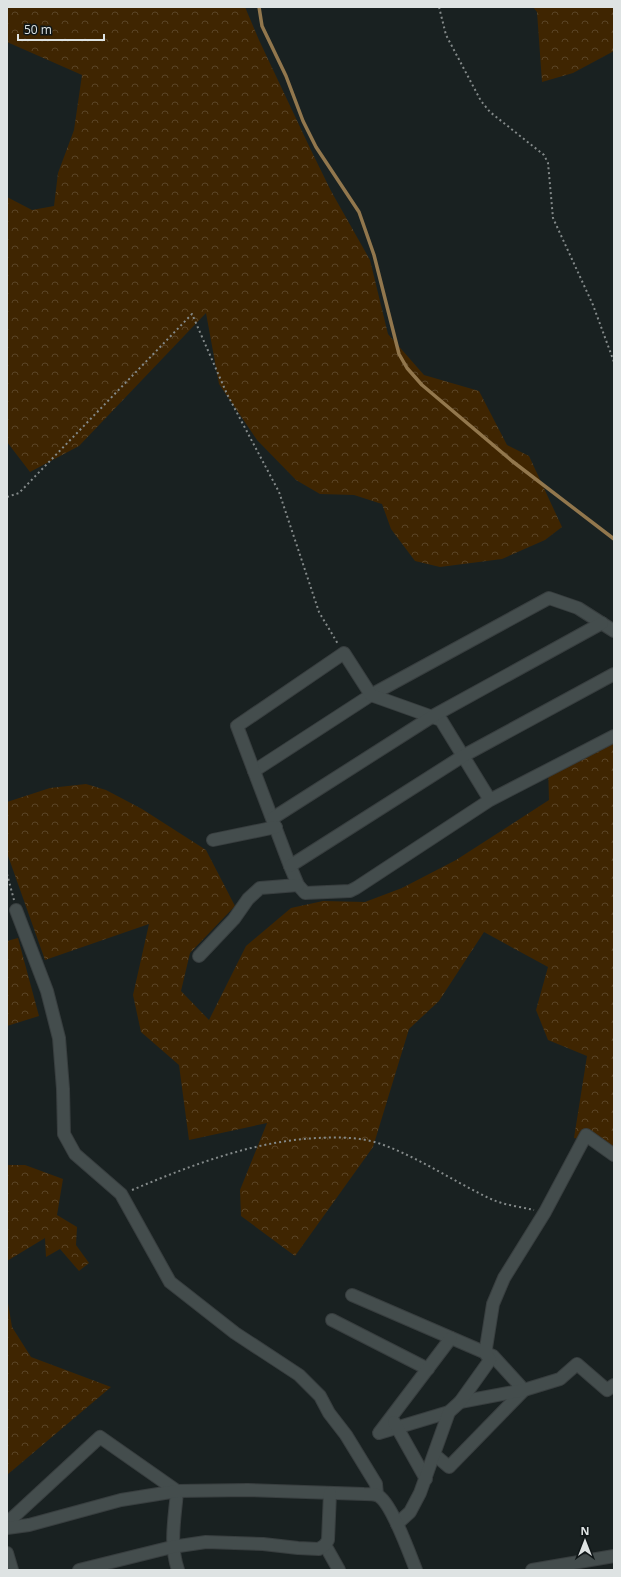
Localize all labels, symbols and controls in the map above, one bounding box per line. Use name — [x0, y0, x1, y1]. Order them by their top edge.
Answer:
scale bar — [18, 16, 104, 42]
text: 50 m — [24, 21, 52, 38]
north arrow — [565, 1521, 605, 1561]
text: N — [581, 1523, 589, 1538]

